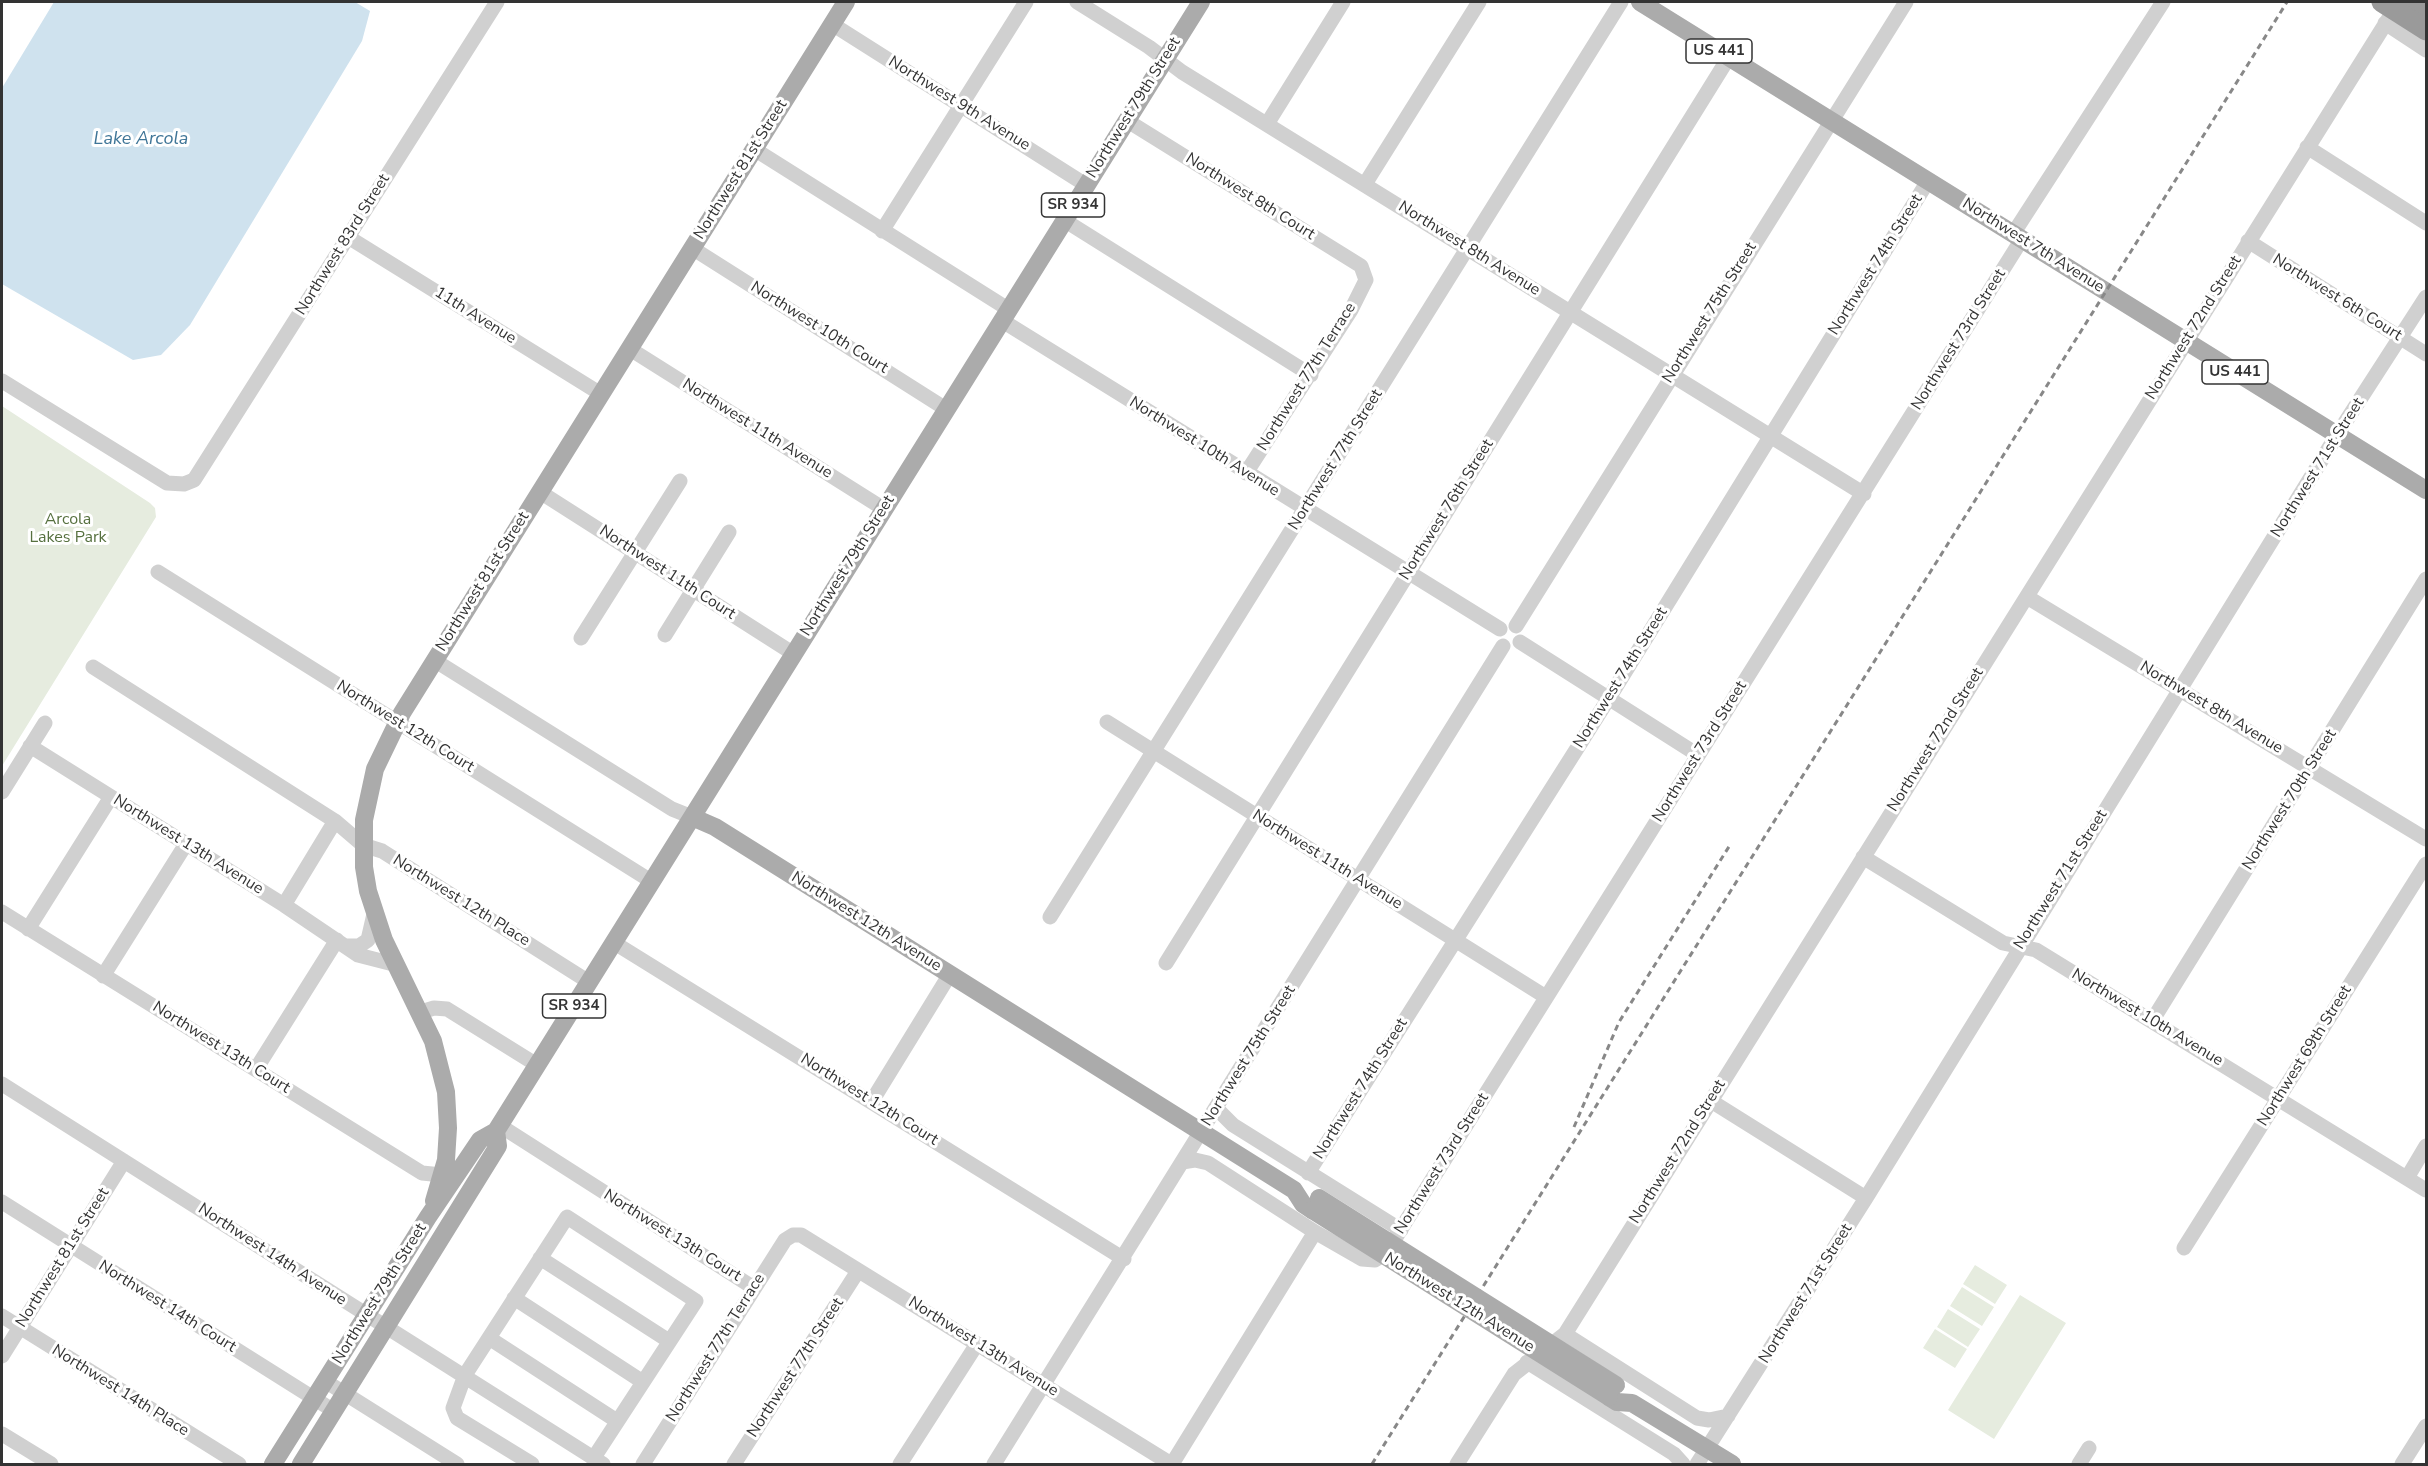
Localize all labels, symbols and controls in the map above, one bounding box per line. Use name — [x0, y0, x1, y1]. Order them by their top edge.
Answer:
street label: Northwest 79th Street — [1083, 34, 1185, 182]
road number: US 441 — [1686, 39, 1752, 63]
street label: Northwest 9th Avenue — [885, 53, 1033, 155]
street label: Northwest 81st Street — [690, 97, 792, 243]
water label: Lake Arcola — [94, 129, 188, 151]
street label: Northwest 8th Court — [1182, 149, 1318, 245]
street label: Northwest 83rd Street — [292, 171, 394, 319]
street label: Northwest 74th Street — [1825, 191, 1927, 339]
road number: SR 934 — [1042, 193, 1104, 217]
street label: Northwest 7th Avenue — [1959, 195, 2107, 297]
street label: Northwest 8th Avenue — [1395, 198, 1543, 300]
street label: Northwest 75th Street — [1659, 239, 1761, 387]
street label: Northwest 6th Court — [2269, 250, 2405, 346]
street label: Northwest 72nd Street — [2142, 253, 2246, 403]
street label: Northwest 73rd Street — [1908, 266, 2010, 414]
street label: Northwest 10th Court — [747, 278, 891, 378]
street label: 11th Avenue — [431, 283, 519, 349]
street label: Northwest 77th Terrace — [1253, 299, 1361, 455]
road number: US 441 — [2202, 360, 2268, 384]
street label: Northwest 11th Avenue — [679, 375, 835, 483]
street label: Northwest 77th Street — [1285, 386, 1387, 534]
street label: Northwest 10th Avenue — [1126, 393, 1282, 501]
street label: Northwest 71st Street — [2267, 395, 2369, 541]
street label: Northwest 76th Street — [1396, 436, 1498, 584]
street label: Northwest 79th Street — [797, 492, 899, 640]
street label: Northwest 81st Street — [432, 509, 534, 655]
park label: Arcola Lakes Park — [29, 510, 107, 548]
street label: Northwest 11th Court — [595, 522, 739, 624]
street label: Northwest 74th Street — [1570, 604, 1672, 752]
street label: Northwest 8th Avenue — [2136, 658, 2286, 758]
street label: Northwest 72nd Street — [1884, 665, 1988, 815]
street label: Northwest 12th Court — [333, 677, 477, 777]
street label: Northwest 73rd Street — [1649, 678, 1751, 826]
street label: Northwest 70th Street — [2239, 726, 2341, 874]
street label: Northwest 13th Avenue — [110, 791, 266, 899]
street label: Northwest 11th Avenue — [1249, 806, 1405, 914]
street label: Northwest 71st Street — [2010, 807, 2112, 953]
street label: Northwest 12th Place — [389, 851, 533, 951]
street label: Northwest 12th Avenue — [788, 868, 944, 976]
street label: Northwest 10th Avenue — [2068, 965, 2226, 1071]
street label: Northwest 75th Street — [1198, 982, 1300, 1130]
street label: Northwest 69th Street — [2254, 982, 2356, 1130]
road number: SR 934 — [542, 994, 606, 1018]
street label: Northwest 13th Court — [149, 998, 293, 1098]
street label: Northwest 74th Street — [1310, 1015, 1412, 1163]
street label: Northwest 12th Court — [797, 1050, 941, 1150]
street label: Northwest 72nd Street — [1626, 1077, 1730, 1227]
street label: Northwest 73rd Street — [1391, 1090, 1493, 1238]
street label: Northwest 81st Street — [12, 1185, 114, 1331]
street label: Northwest 13th Court — [600, 1186, 744, 1286]
street label: Northwest 14th Avenue — [194, 1200, 350, 1310]
street label: Northwest 79th Street — [329, 1220, 431, 1368]
street label: Northwest 71st Street — [1755, 1221, 1857, 1367]
street label: Northwest 12th Avenue — [1381, 1249, 1537, 1357]
street label: Northwest 14th Court — [95, 1257, 239, 1357]
street label: Northwest 77th Terrace — [662, 1270, 770, 1426]
street label: Northwest 13th Avenue — [905, 1293, 1061, 1401]
street label: Northwest 77th Street — [744, 1295, 848, 1441]
street label: Northwest 14th Place — [48, 1341, 192, 1441]

